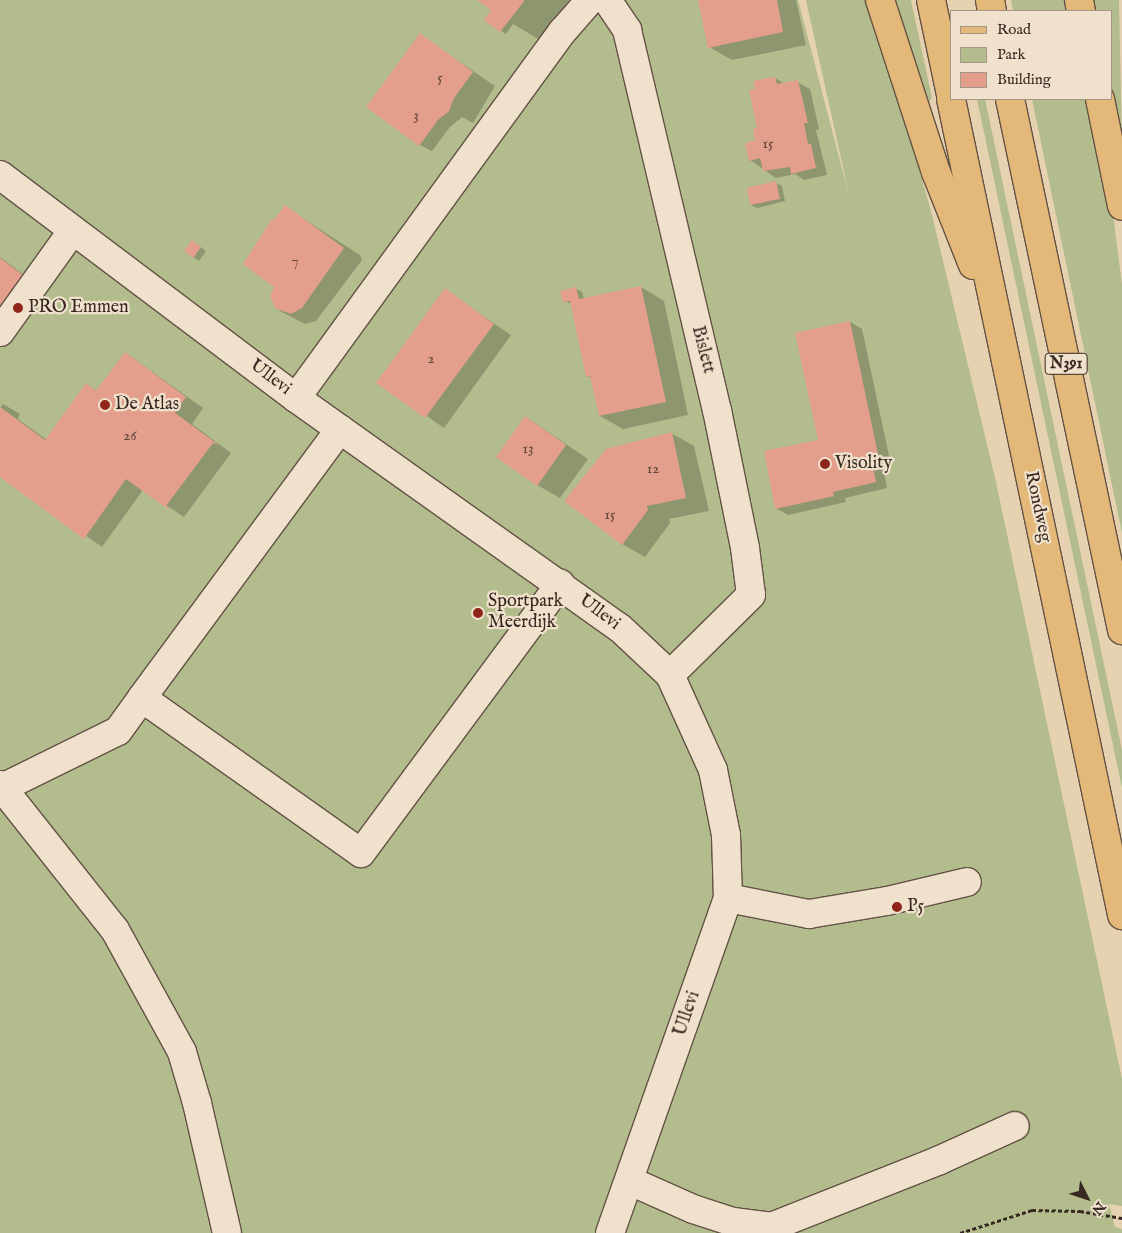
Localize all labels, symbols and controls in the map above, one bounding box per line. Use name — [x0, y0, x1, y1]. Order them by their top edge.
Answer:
legend — [950, 10, 1112, 100]
text: Road — [997, 20, 1031, 39]
text: Park — [997, 45, 1026, 64]
house number: 5 — [437, 69, 443, 87]
text: Building — [997, 70, 1051, 89]
house number: 3 — [413, 107, 419, 125]
house number: 15 — [762, 135, 774, 153]
house number: 7 — [291, 252, 299, 270]
place label: PRO Emmen — [28, 297, 129, 319]
marker: PRO Emmen — [12, 302, 24, 314]
street label: Bislett — [686, 324, 718, 376]
house number: 2 — [427, 350, 435, 368]
road number: N391 — [1044, 350, 1088, 378]
street label: Ullevi — [245, 355, 295, 401]
place label: De Atlas — [115, 394, 179, 416]
marker: De Atlas — [99, 399, 111, 411]
house number: 26 — [123, 427, 137, 445]
house number: 13 — [522, 440, 534, 458]
place label: Visolity — [835, 453, 892, 475]
marker: Visolity — [819, 458, 831, 470]
house number: 12 — [647, 460, 659, 478]
street label: Rondweg — [1019, 470, 1055, 544]
house number: 15 — [604, 506, 616, 524]
street label: Ullevi — [574, 590, 624, 636]
place label: Sportpark Meerdijk — [488, 592, 563, 634]
marker: Sportpark Meerdijk — [472, 607, 484, 619]
place label: P5 — [907, 896, 924, 918]
marker: P5 — [891, 901, 903, 913]
street label: Ullevi — [670, 989, 706, 1039]
north arrow — [1062, 1173, 1112, 1223]
text: N — [1088, 1197, 1109, 1218]

